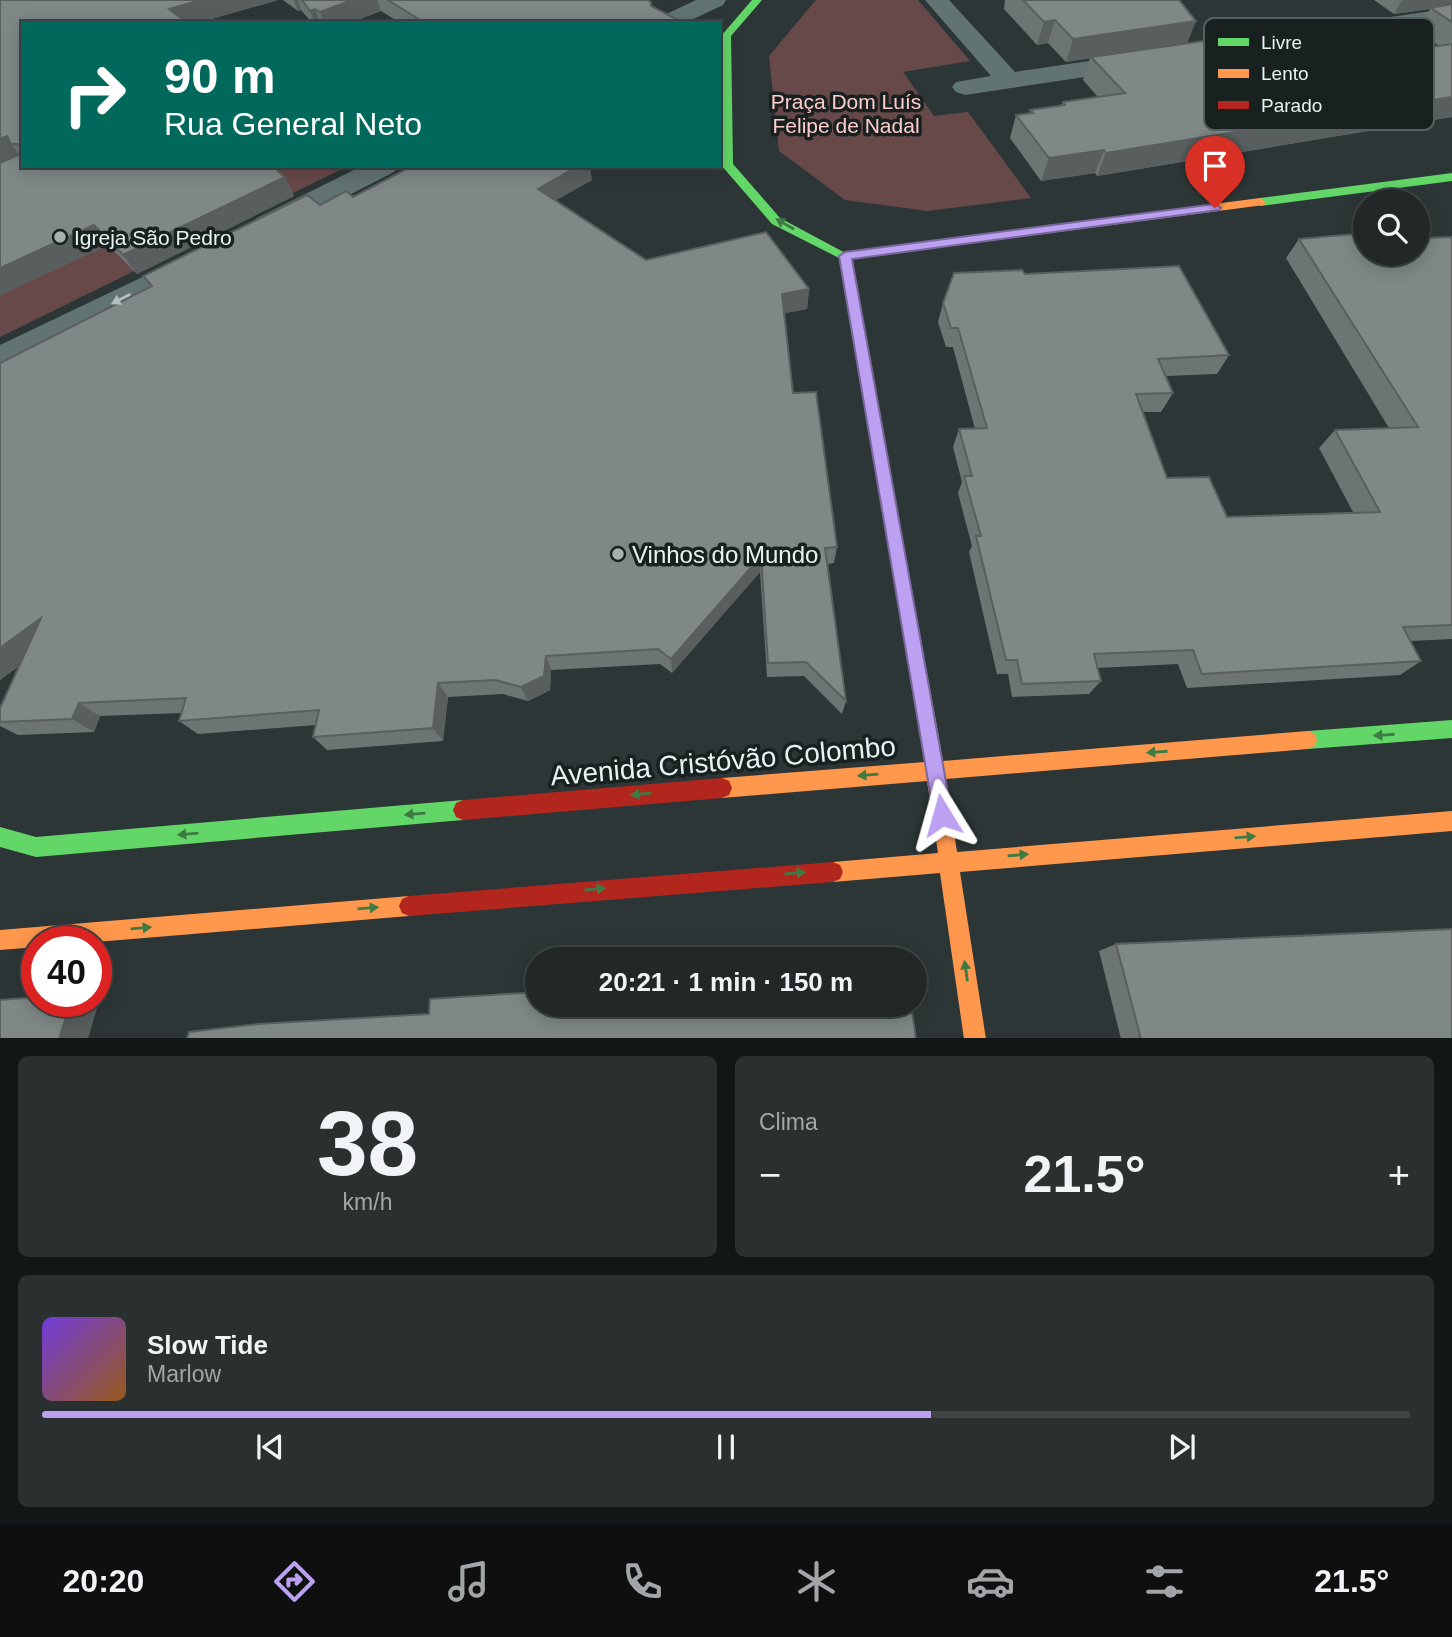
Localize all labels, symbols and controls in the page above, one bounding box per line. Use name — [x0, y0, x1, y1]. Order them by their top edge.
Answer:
legend — [1204, 18, 1434, 130]
text: Livre — [1261, 32, 1302, 53]
icon: right — [49, 49, 140, 140]
text: 90 m — [164, 49, 276, 103]
text: Lento — [1261, 63, 1309, 84]
park label: Praça Dom Luís Felipe de Nadal — [771, 90, 921, 137]
text: Parado — [1261, 95, 1322, 116]
text: Rua General Neto — [164, 106, 422, 142]
pin — [1185, 136, 1245, 208]
icon: arrive — [1196, 147, 1234, 185]
map controls — [1353, 189, 1430, 266]
button: search — [1353, 189, 1430, 266]
one-way arrow — [775, 218, 794, 230]
place label: Igreja São Pedro — [74, 226, 232, 249]
marker: Igreja São Pedro — [52, 229, 68, 245]
one-way arrow — [111, 294, 131, 305]
place label: Vinhos do Mundo — [632, 541, 818, 568]
marker: Vinhos do Mundo — [610, 546, 626, 562]
street label: Avenida Cristóvão Colombo — [549, 730, 897, 792]
one-way arrow — [1373, 730, 1395, 741]
one-way arrow — [1146, 747, 1168, 758]
one-way arrow — [857, 770, 879, 781]
position arrow — [905, 778, 979, 852]
one-way arrow — [630, 789, 652, 800]
one-way arrow — [403, 809, 425, 820]
one-way arrow — [177, 829, 199, 840]
one-way arrow — [1234, 831, 1256, 842]
one-way arrow — [1008, 849, 1030, 860]
one-way arrow — [784, 867, 806, 878]
one-way arrow — [584, 883, 606, 894]
one-way arrow — [357, 902, 379, 913]
one-way arrow — [130, 922, 152, 933]
speed limit sign: 40 — [21, 926, 112, 1017]
one-way arrow — [960, 960, 971, 982]
text: 20:21 · 1 min · 150 m — [599, 967, 853, 997]
text: 38 — [317, 1093, 418, 1194]
text: Clima — [759, 1109, 818, 1135]
text: 21.5° — [1023, 1145, 1146, 1203]
text: − — [759, 1154, 781, 1196]
text: + — [1388, 1154, 1410, 1196]
text: km/h — [343, 1189, 392, 1215]
text: Slow Tide — [147, 1330, 268, 1360]
text: Marlow — [147, 1361, 221, 1387]
icon: previous — [251, 1428, 289, 1466]
icon: pause — [707, 1428, 745, 1466]
icon: next — [1163, 1428, 1201, 1466]
icon: directions — [270, 1557, 319, 1606]
icon: music — [444, 1557, 493, 1606]
icon: phone — [618, 1557, 667, 1606]
icon: climate — [792, 1557, 841, 1606]
icon: car — [966, 1557, 1015, 1606]
icon: filters — [1140, 1557, 1189, 1606]
text: 20:20 — [63, 1563, 144, 1599]
text: 21.5° — [1314, 1563, 1389, 1599]

